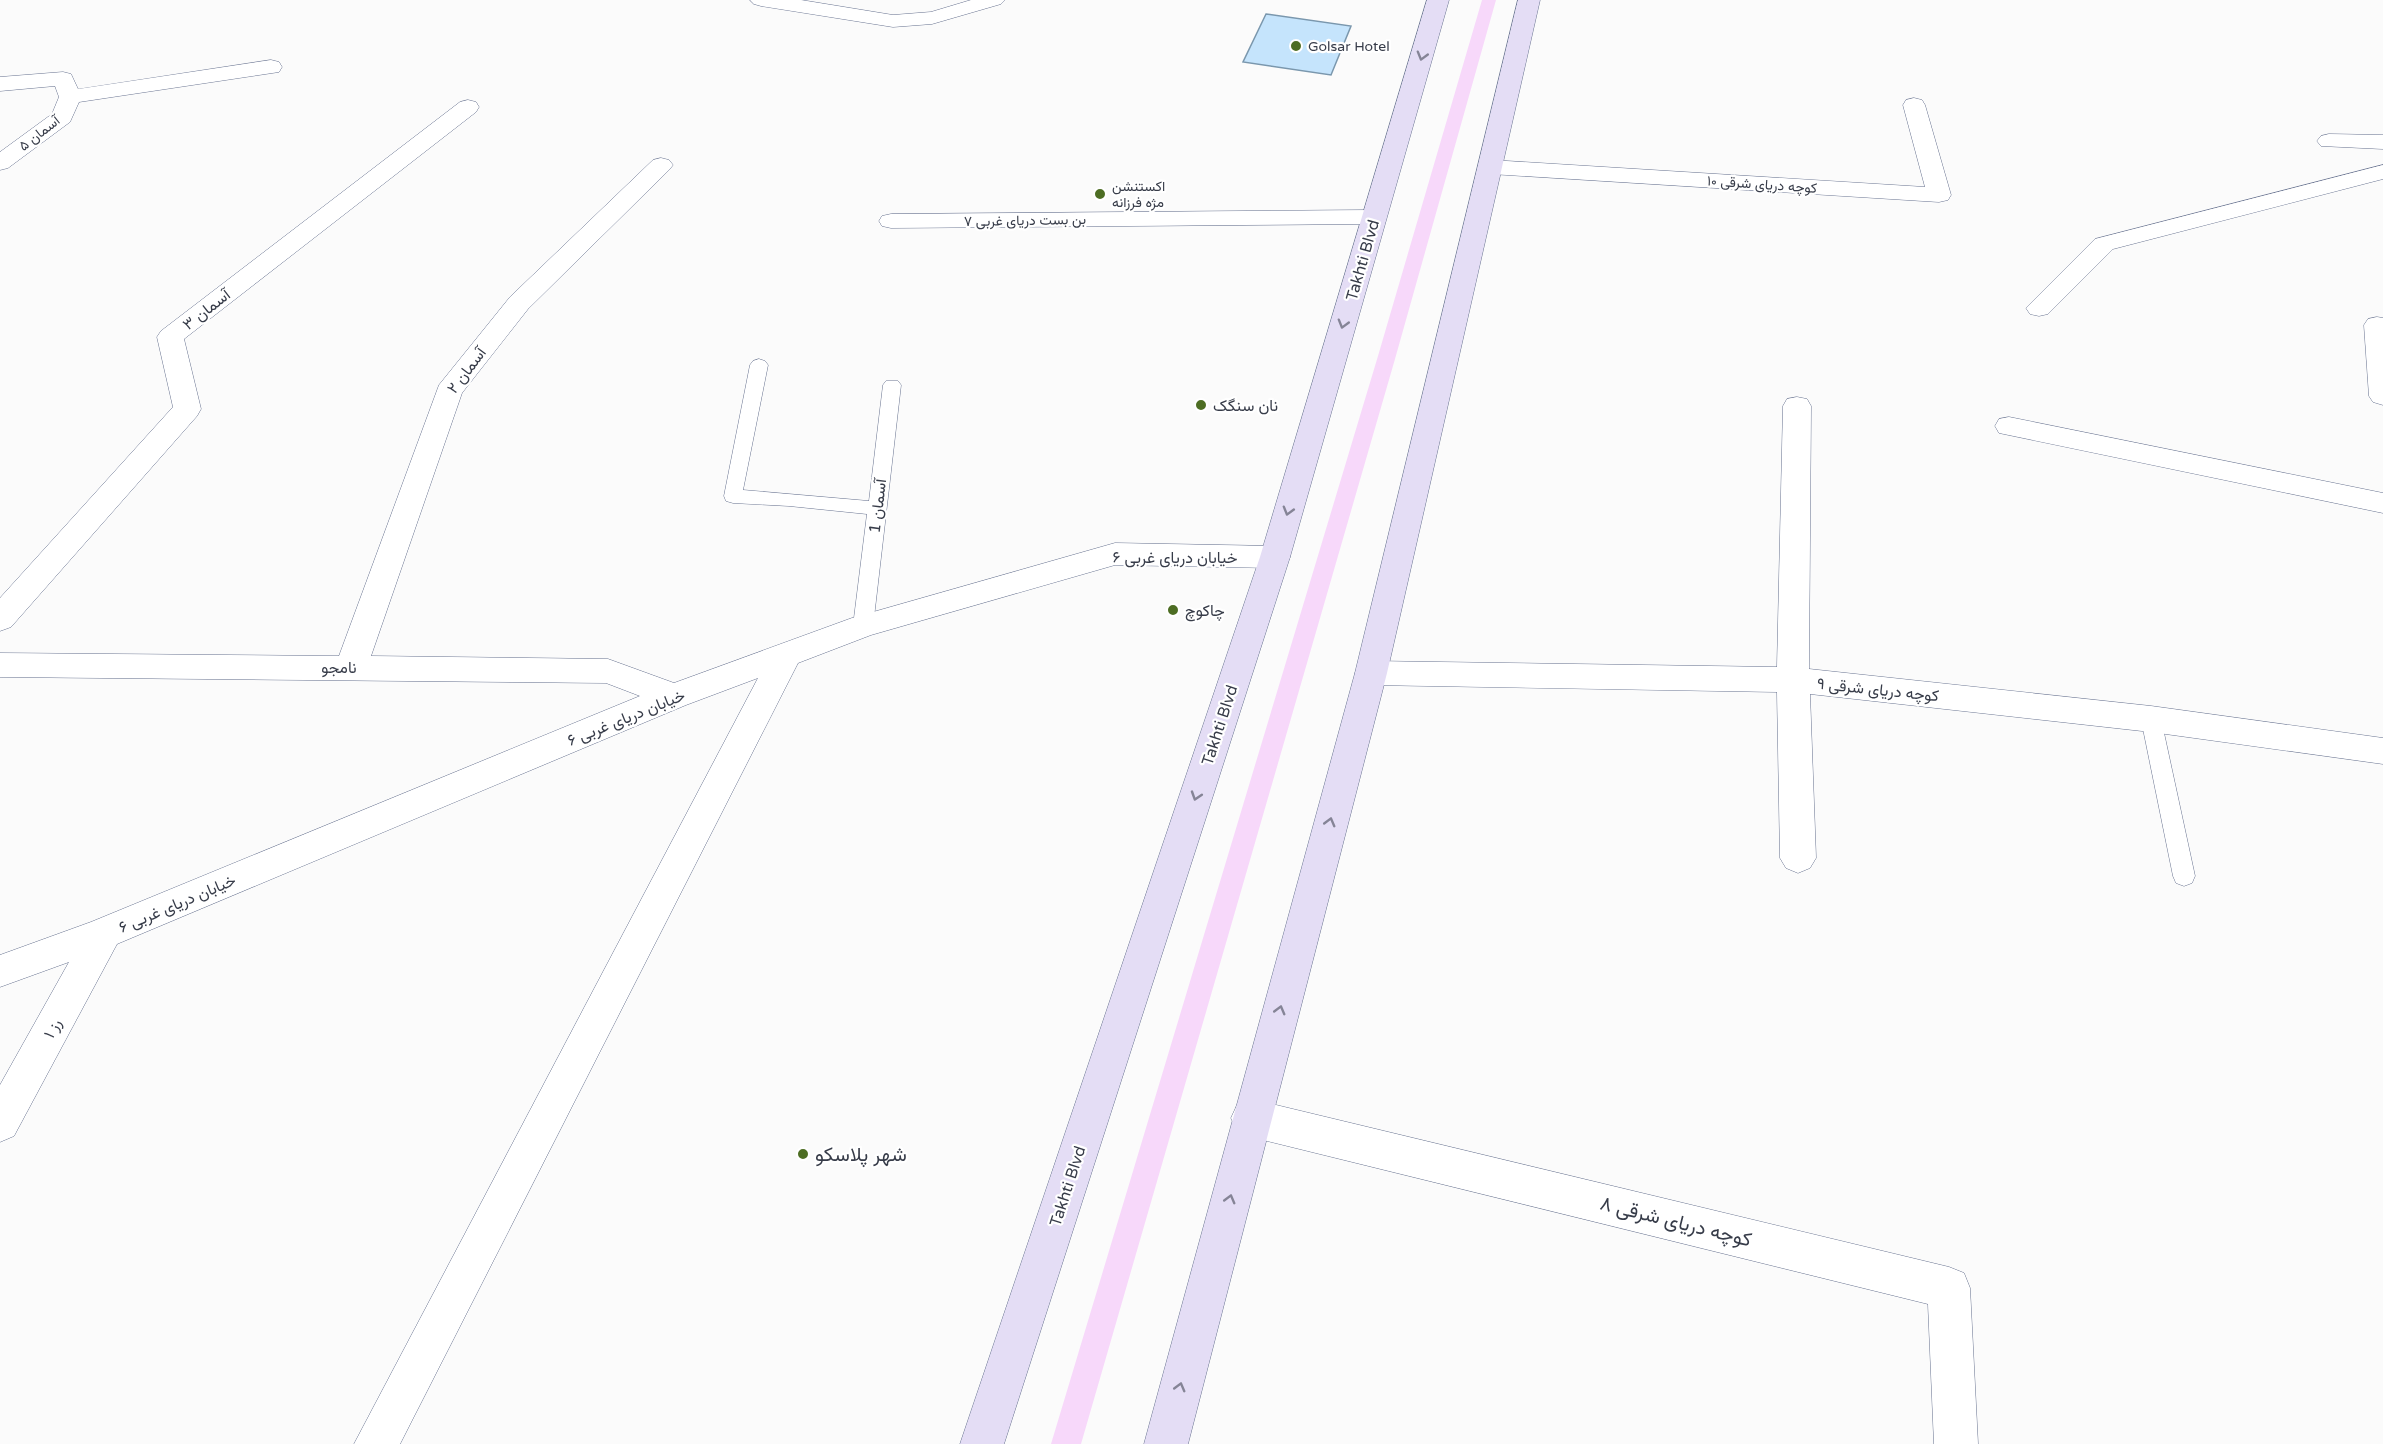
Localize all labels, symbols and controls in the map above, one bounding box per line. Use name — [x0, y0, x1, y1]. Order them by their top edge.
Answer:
place label: Golsar Hotel — [1308, 38, 1390, 55]
marker: Golsar Hotel — [1289, 39, 1303, 53]
one-way arrow — [1417, 50, 1429, 61]
street label: آسمان ۵ — [15, 111, 65, 155]
street label: کوچه دریای شرقی ۱۰ — [1706, 172, 1818, 198]
place label: اکستنشن مژه فرزانه — [1112, 178, 1165, 211]
marker: اکستنشن مژه فرزانه — [1093, 187, 1107, 201]
street label: بن بست دریای غربی ۷ — [964, 211, 1086, 230]
street label: Takhti Blvd — [1342, 217, 1384, 303]
street label: آسمان ۳ — [179, 284, 236, 335]
one-way arrow — [1338, 318, 1350, 329]
street label: آسمان ۲ — [443, 342, 492, 398]
place label: نان سنگک — [1213, 396, 1278, 416]
marker: نان سنگک — [1194, 398, 1208, 412]
street label: آسمان 1 — [865, 476, 891, 535]
one-way arrow — [1283, 505, 1295, 516]
street label: خیابان دریای غربی ۶ — [1112, 548, 1238, 568]
place label: چاکوچ — [1185, 601, 1225, 622]
marker: چاکوچ — [1166, 603, 1180, 617]
street label: نامجو — [321, 658, 357, 678]
street label: کوچه دریای شرقی ۹ — [1816, 674, 1940, 707]
street label: Takhti Blvd — [1198, 683, 1242, 768]
street label: خیابان دریای غربی ۶ — [565, 685, 688, 751]
one-way arrow — [1190, 790, 1203, 801]
one-way arrow — [1323, 817, 1336, 827]
street label: خیابان دریای غربی ۶ — [116, 870, 239, 938]
one-way arrow — [1273, 1005, 1285, 1016]
street label: رز ۱ — [39, 1015, 66, 1042]
place label: شهر پلاسکو — [815, 1143, 907, 1168]
street label: Takhti Blvd — [1046, 1144, 1090, 1229]
marker: شهر پلاسکو — [796, 1147, 810, 1161]
street label: کوچه دریای شرقی ۸ — [1597, 1192, 1754, 1253]
one-way arrow — [1223, 1194, 1235, 1205]
one-way arrow — [1173, 1383, 1186, 1393]

